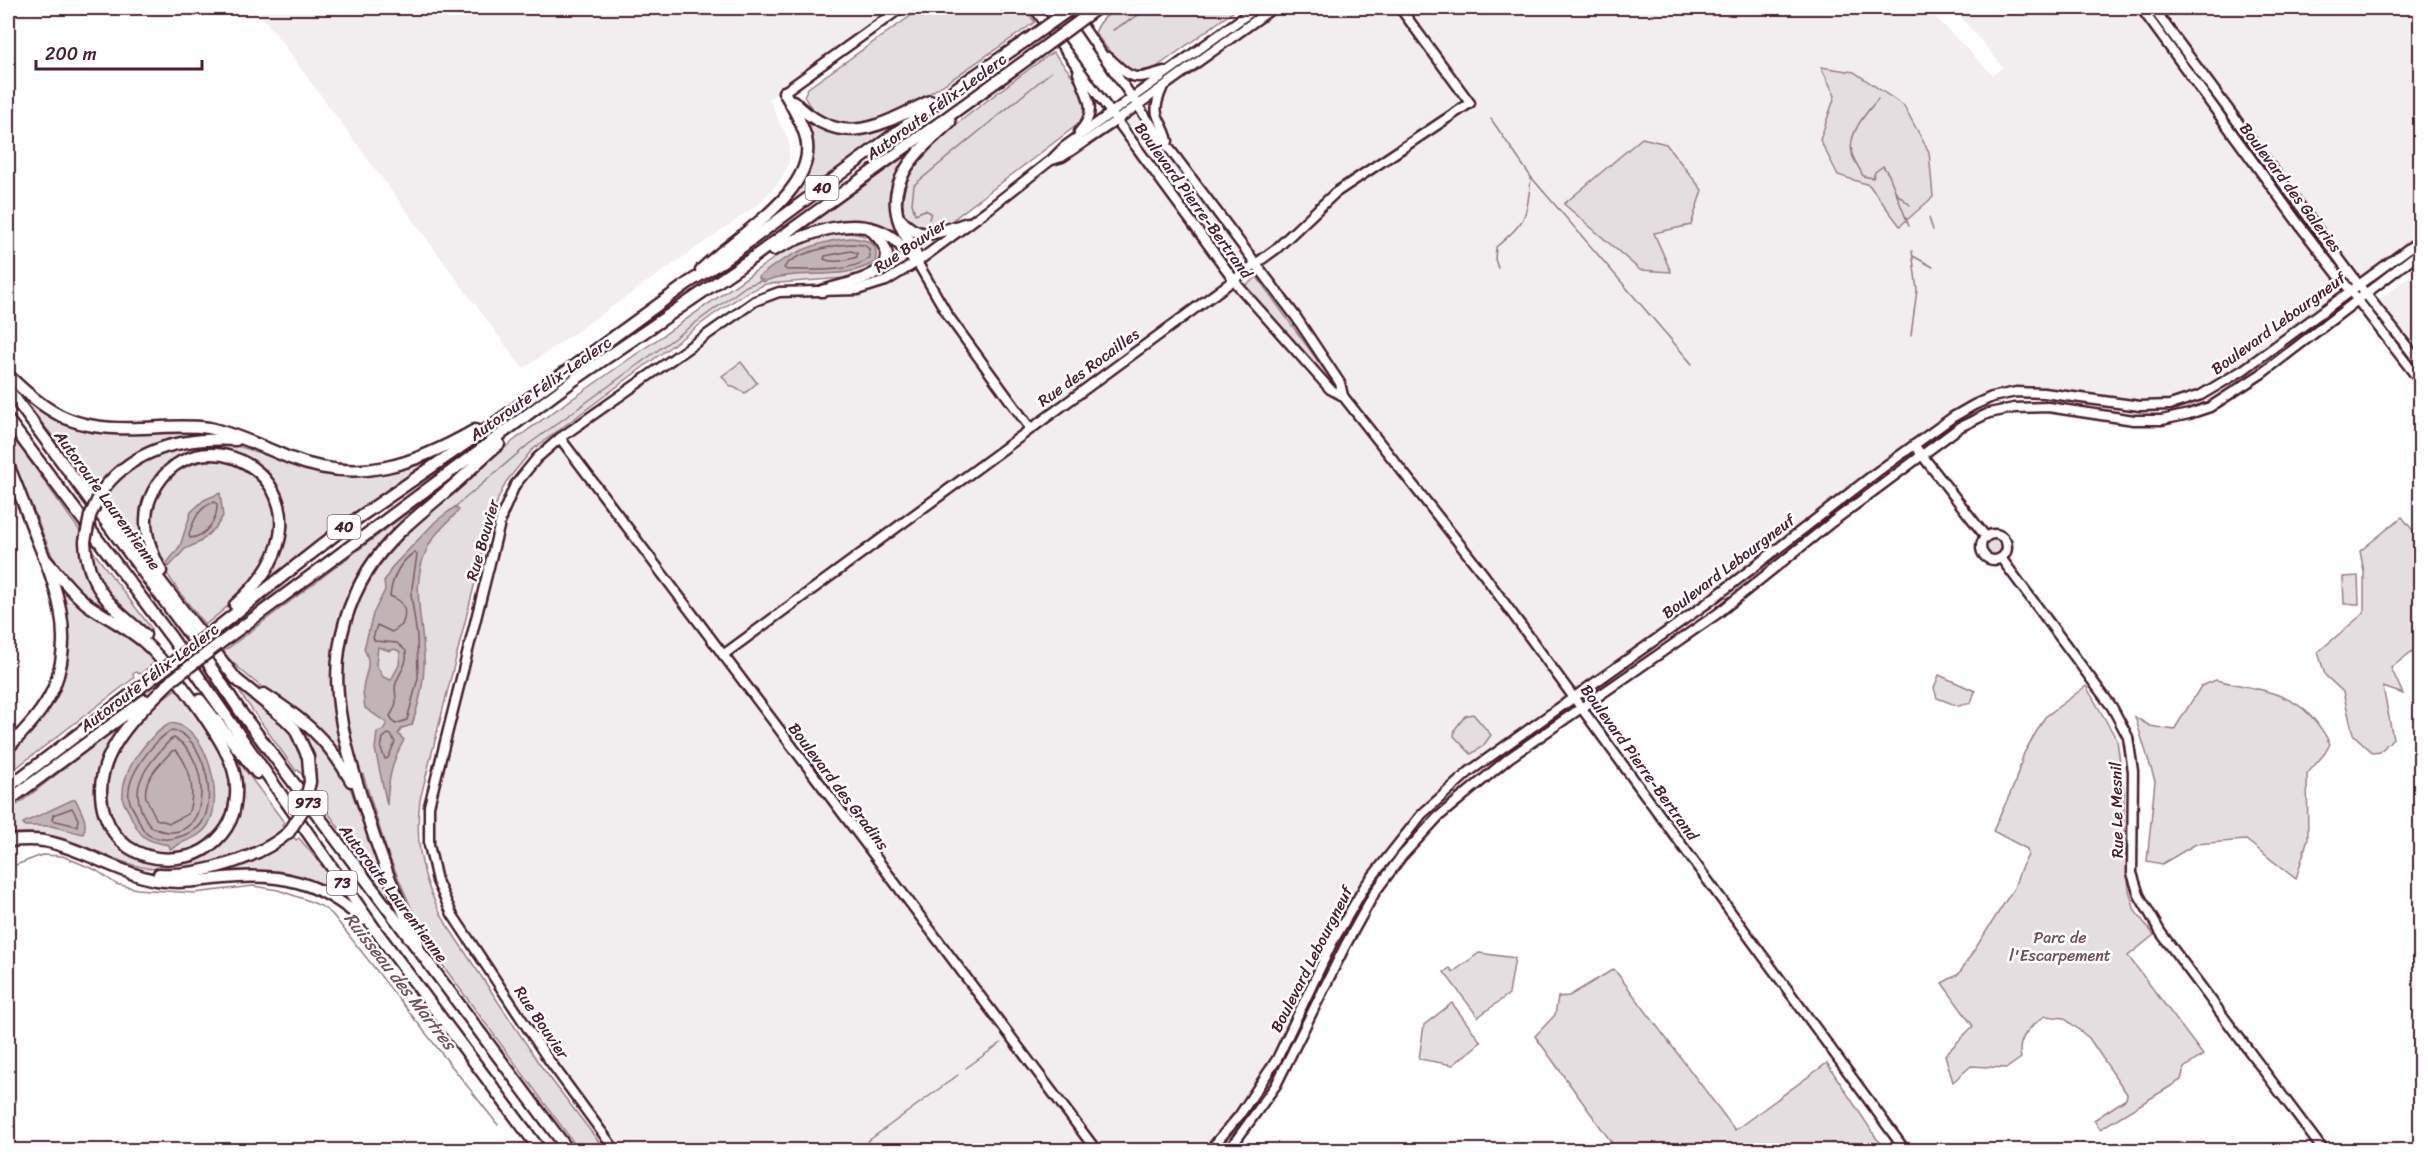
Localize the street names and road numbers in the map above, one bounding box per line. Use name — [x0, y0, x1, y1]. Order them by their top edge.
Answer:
street label: Autoroute Félix-Leclerc — [859, 45, 1013, 168]
street label: Boulevard Pierre-Bertrand — [1127, 116, 1261, 286]
street label: Boulevard des Galeries — [2232, 116, 2350, 259]
road number: 40 — [806, 176, 838, 200]
street label: Rue Bouvier — [868, 209, 954, 281]
street label: Boulevard Lebourgneuf — [2204, 263, 2354, 383]
street label: Rue des Rocailles — [1031, 320, 1146, 415]
street label: Autoroute Félix-Leclerc — [462, 328, 618, 449]
street label: Autoroute Laurentienne — [46, 423, 169, 577]
street label: Rue Bouvier — [457, 495, 508, 584]
street label: Boulevard Lebourgneuf — [1655, 505, 1803, 627]
road number: 40 — [328, 515, 360, 539]
street label: Autoroute Félix-Leclerc — [72, 615, 225, 740]
street label: Boulevard Pierre-Bertrand — [1573, 678, 1707, 848]
street label: Boulevard des Gradins — [781, 716, 897, 857]
street label: Rue Le Mesnil — [2101, 761, 2132, 858]
road number: 973 — [288, 791, 328, 815]
street label: Autoroute Laurentienne — [331, 817, 456, 969]
road number: 73 — [327, 871, 357, 895]
street label: Boulevard Lebourgneuf — [1262, 879, 1362, 1038]
street label: Rue Bouvier — [506, 980, 578, 1066]

